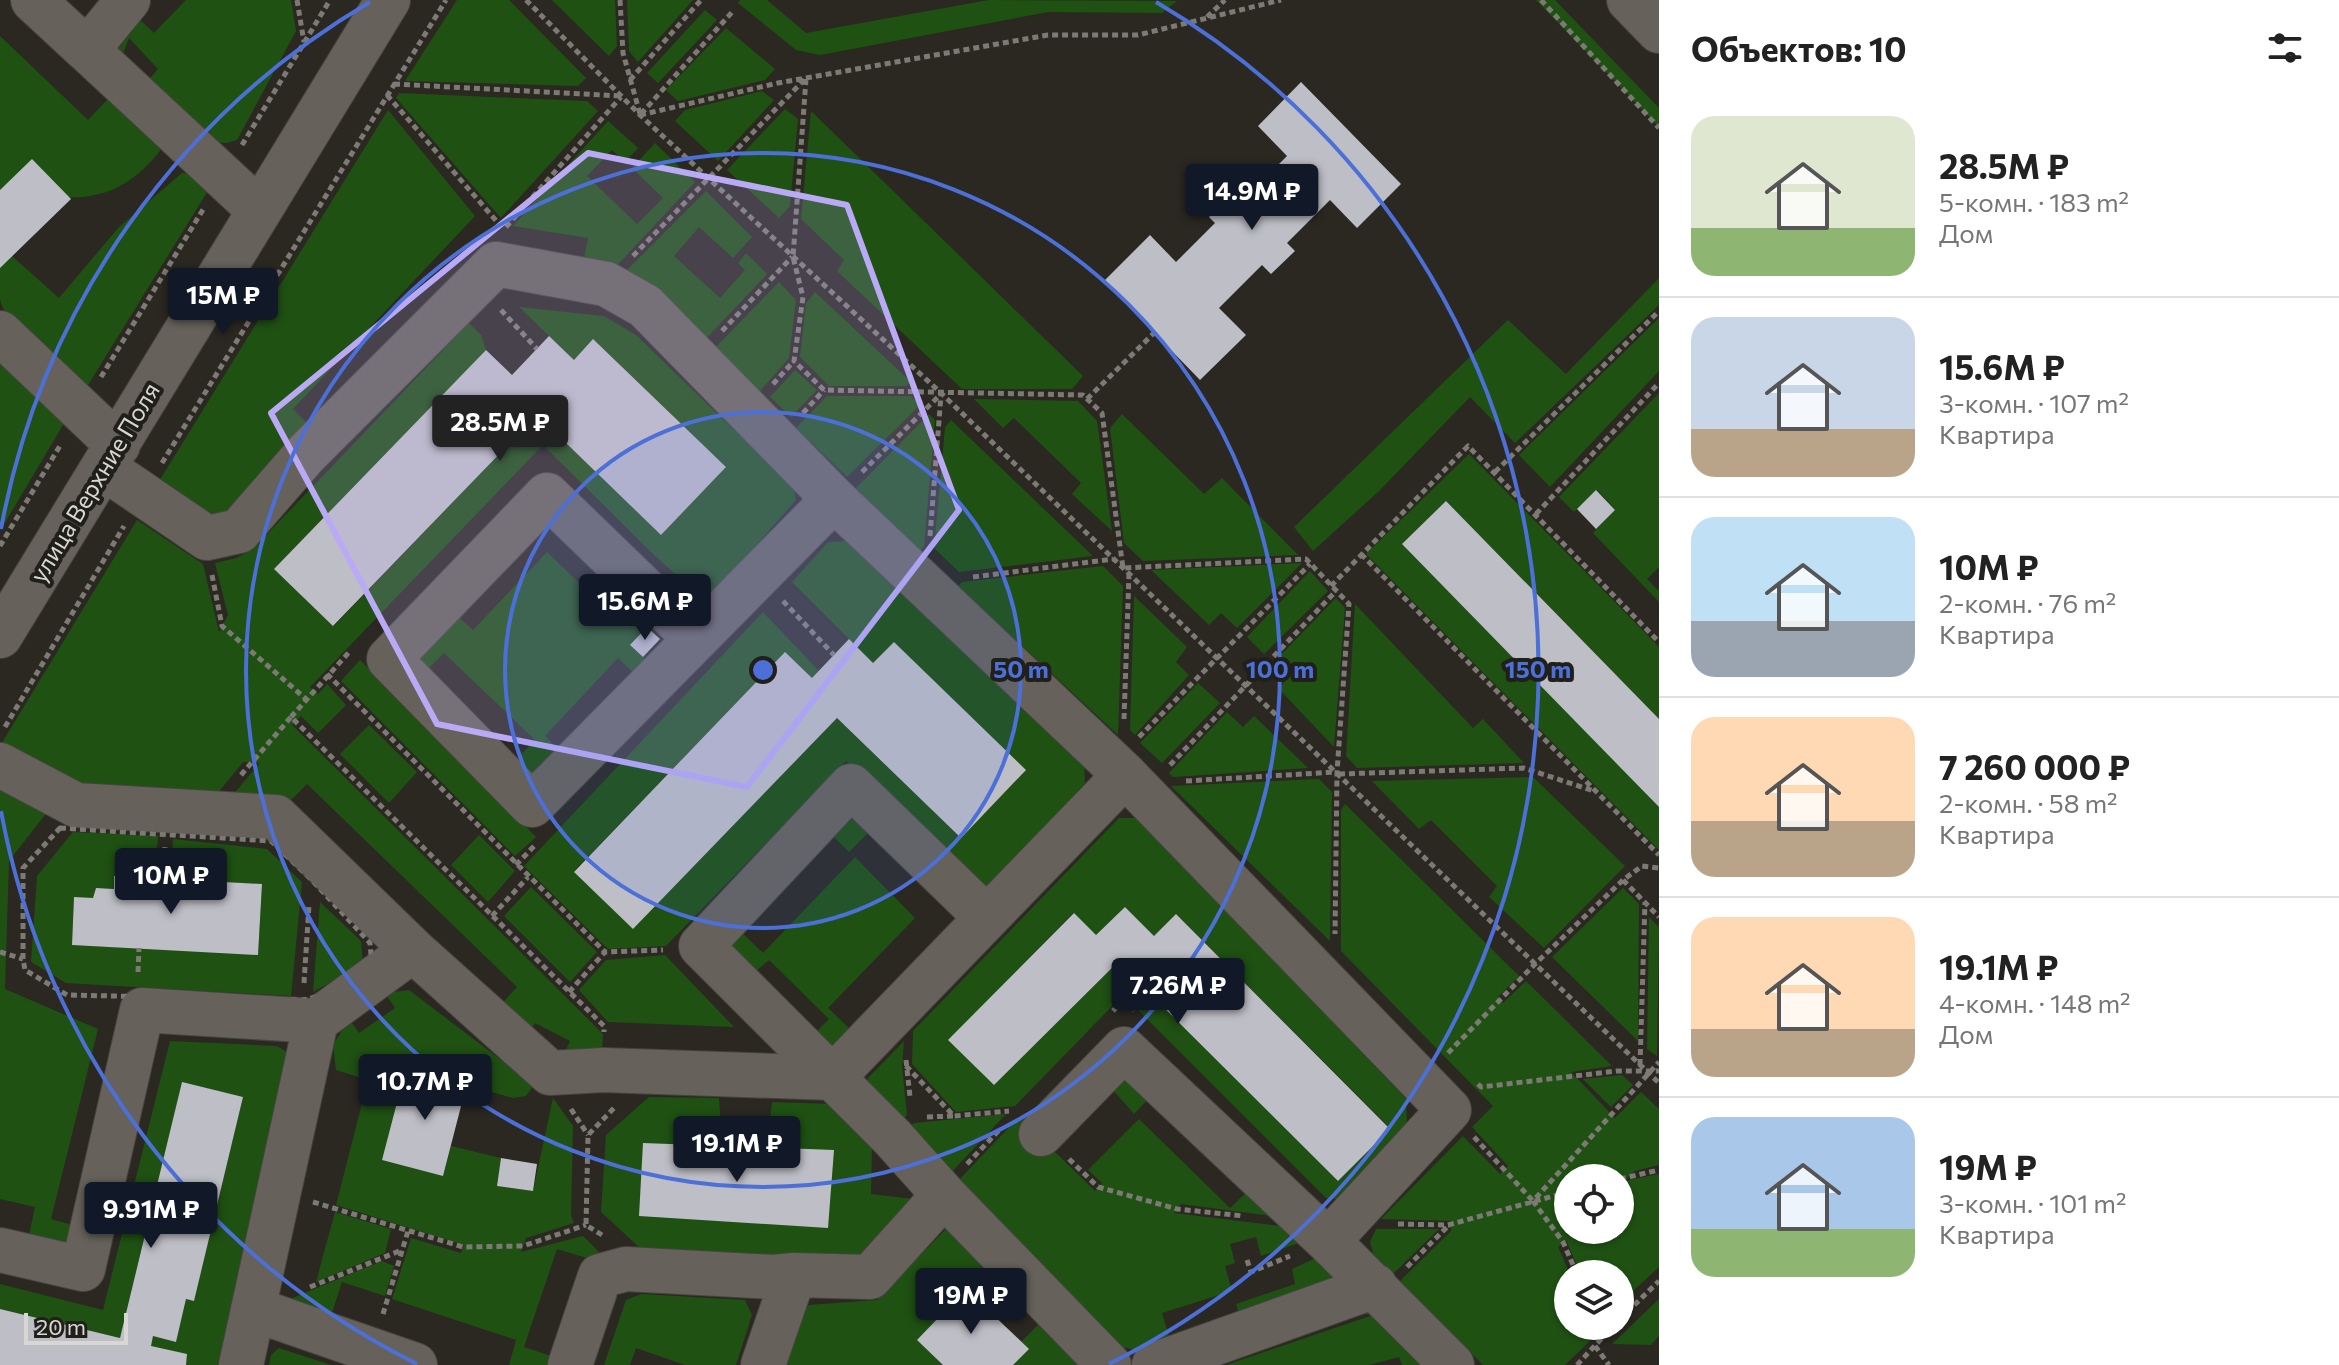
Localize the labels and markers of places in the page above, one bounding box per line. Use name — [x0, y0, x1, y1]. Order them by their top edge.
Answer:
pin: 14.9M ₽ — [1178, 164, 1326, 232]
pin: 15M ₽ — [167, 268, 279, 336]
pin: 28.5M ₽ — [426, 395, 574, 463]
pin: 15.6M ₽ — [571, 574, 719, 642]
centre of rings — [749, 656, 777, 684]
pin: 10M ₽ — [115, 848, 227, 916]
pin: 7.26M ₽ — [1104, 958, 1252, 1026]
pin: 10.7M ₽ — [351, 1054, 499, 1122]
pin: 19.1M ₽ — [663, 1116, 811, 1184]
pin: 9.91M ₽ — [77, 1182, 225, 1250]
pin: 19M ₽ — [915, 1268, 1027, 1336]

